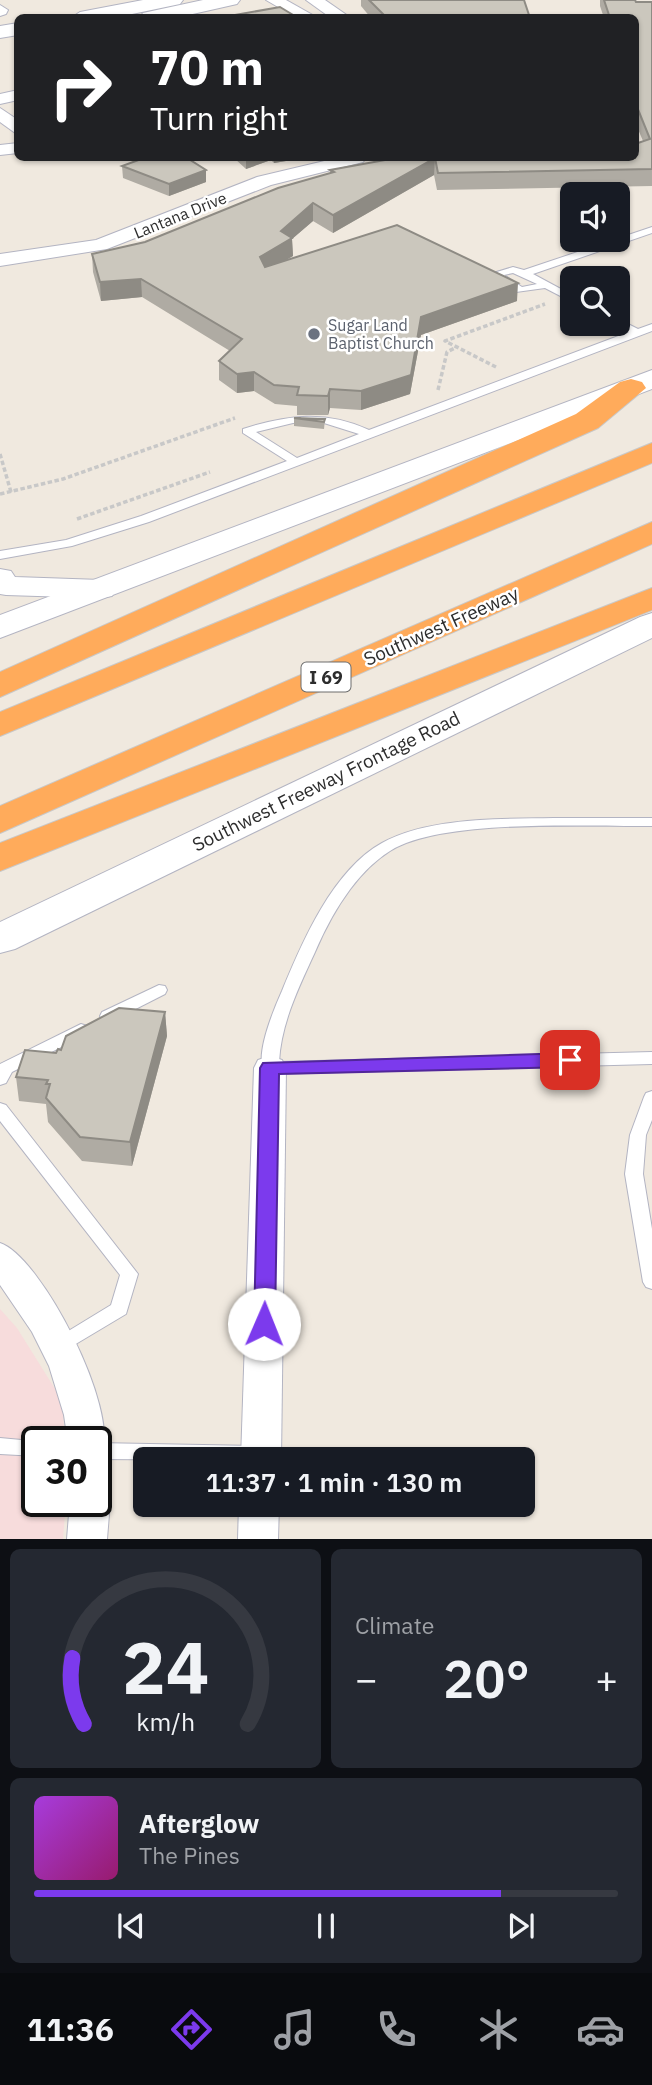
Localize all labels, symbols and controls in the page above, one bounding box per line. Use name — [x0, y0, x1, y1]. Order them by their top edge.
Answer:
text: 70 m — [150, 35, 264, 98]
icon: right — [35, 42, 126, 133]
text: Turn right — [150, 97, 288, 139]
map controls — [560, 182, 630, 336]
button: sound — [560, 182, 630, 252]
street label: Lantana Drive — [131, 187, 230, 243]
button: search — [560, 266, 630, 336]
place label: Sugar Land Baptist Church — [328, 315, 434, 353]
marker: Sugar Land Baptist Church — [306, 326, 322, 342]
street label: Southwest Freeway — [360, 581, 523, 671]
road number: I 69 — [302, 662, 350, 692]
street label: Southwest Freeway Frontage Road — [188, 705, 464, 857]
pin — [540, 1030, 600, 1090]
icon: arrive — [551, 1041, 589, 1079]
position arrow — [227, 1287, 301, 1361]
speed limit sign: 30 — [21, 1426, 112, 1517]
text: 11:37 · 1 min · 130 m — [206, 1465, 462, 1499]
text: Climate — [355, 1610, 434, 1640]
text: 24 — [122, 1620, 209, 1715]
text: 20° — [443, 1645, 530, 1712]
text: − — [355, 1654, 378, 1703]
text: + — [595, 1654, 618, 1703]
text: km/h — [136, 1705, 195, 1738]
text: Afterglow — [139, 1806, 259, 1840]
text: The Pines — [139, 1840, 240, 1870]
icon: previous — [112, 1907, 150, 1945]
icon: pause — [307, 1907, 345, 1945]
icon: next — [502, 1907, 540, 1945]
icon: directions — [167, 2005, 216, 2054]
icon: music — [270, 2005, 319, 2054]
icon: phone — [372, 2005, 421, 2054]
icon: climate — [474, 2005, 523, 2054]
icon: car — [576, 2005, 625, 2054]
text: 11:36 — [27, 2008, 114, 2050]

